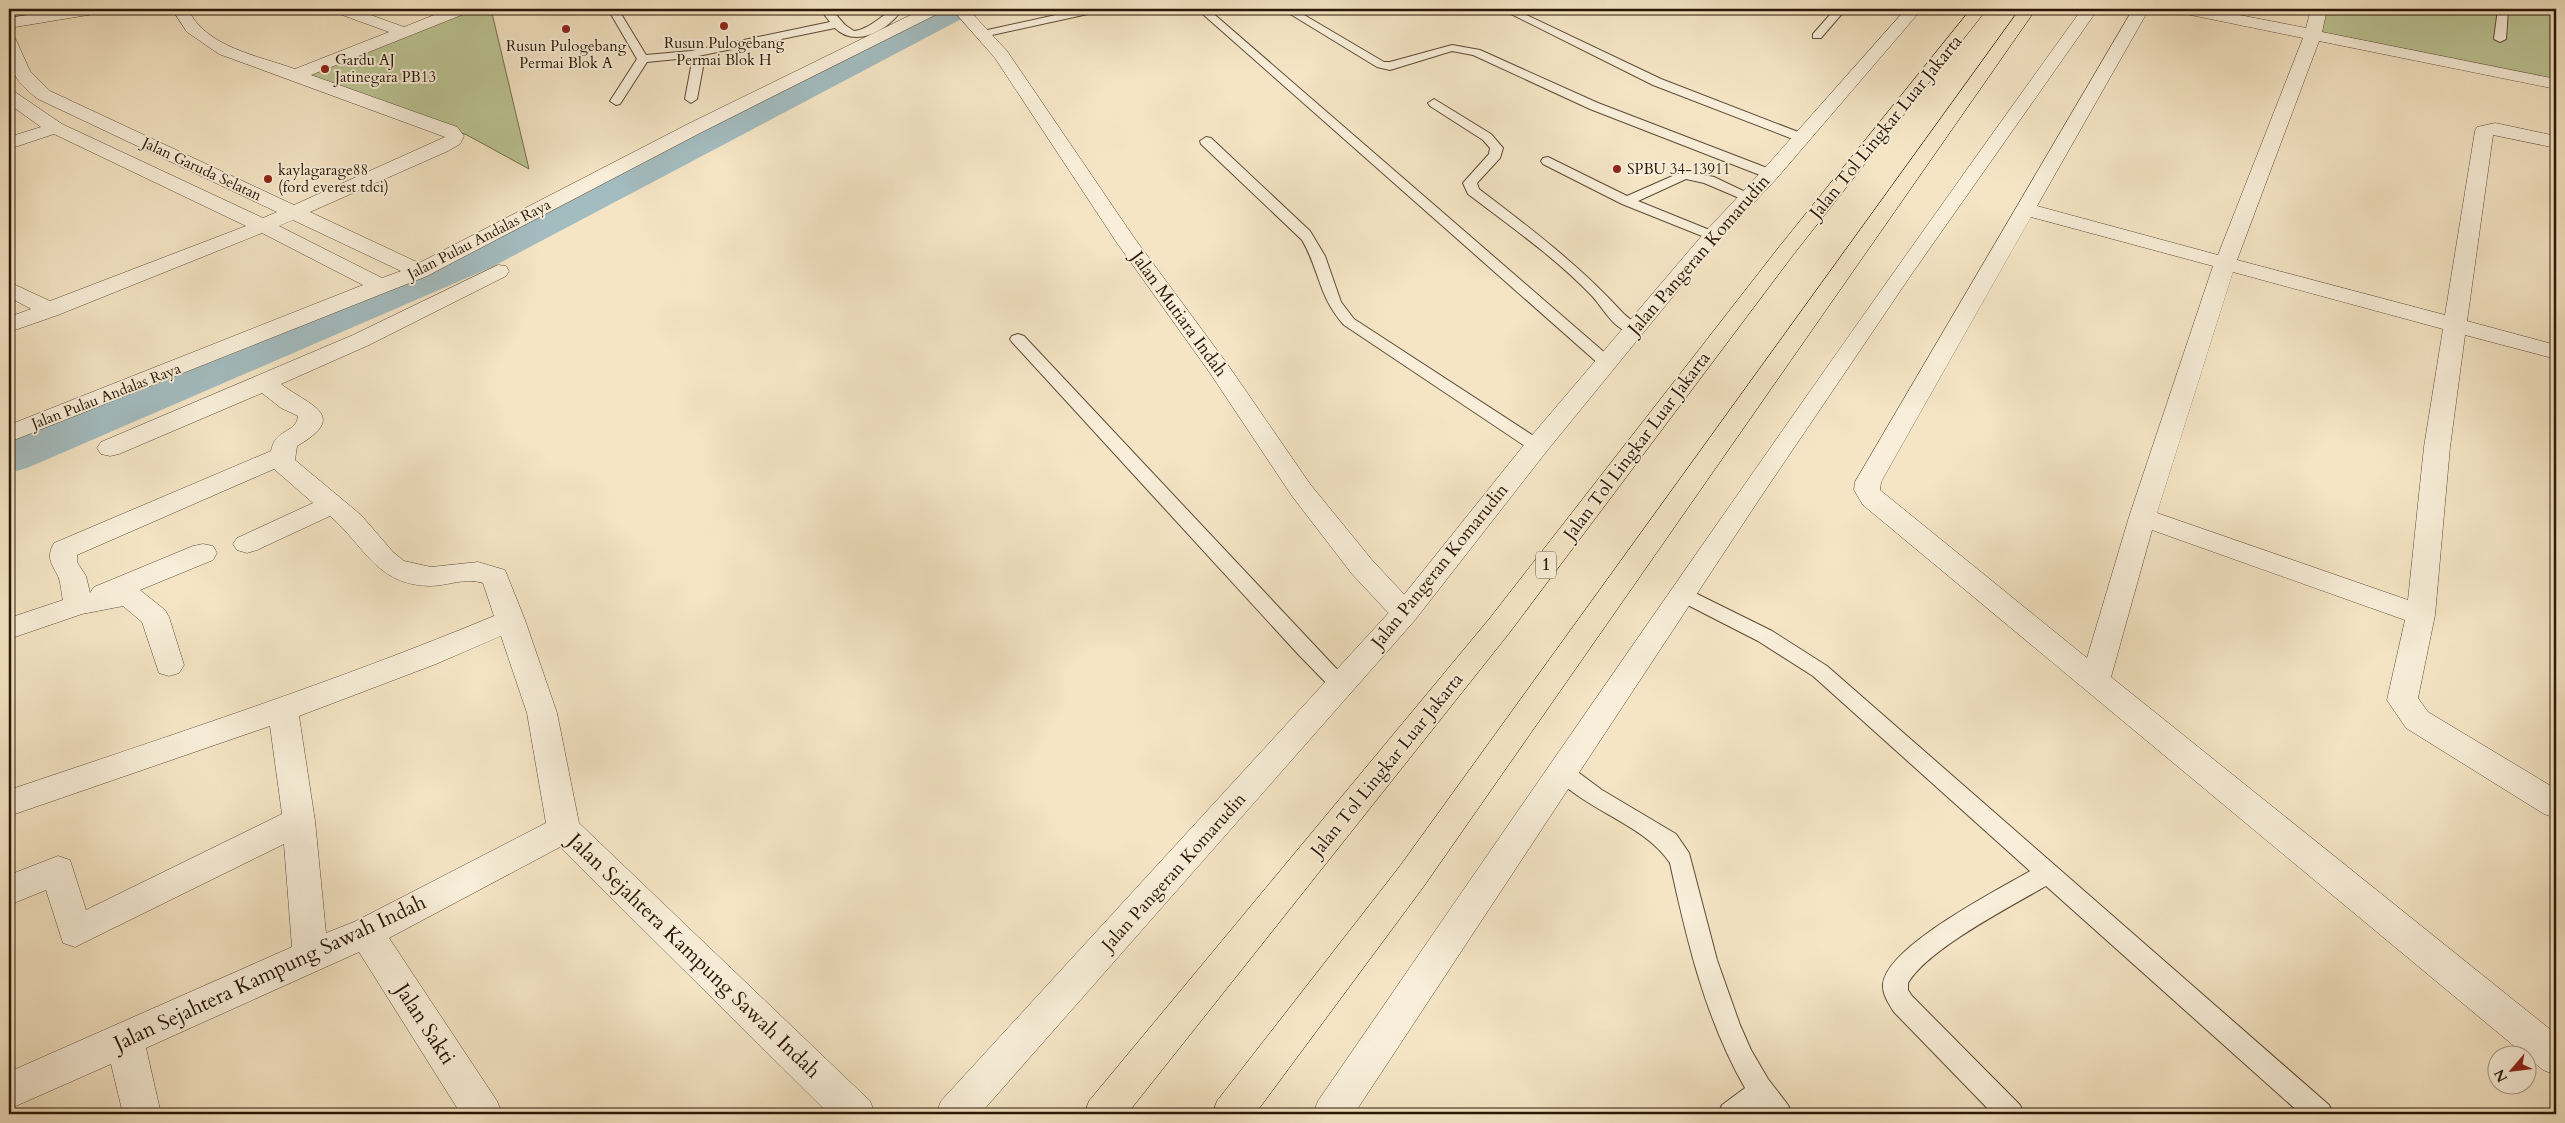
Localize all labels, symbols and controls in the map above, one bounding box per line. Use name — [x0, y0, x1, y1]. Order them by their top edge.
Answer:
marker: Rusun Pulogebang Permai Blok H — [718, 20, 730, 32]
marker: Rusun Pulogebang Permai Blok A — [560, 23, 572, 35]
street label: Jalan Tol Lingkar Luar Jakarta — [1802, 30, 1968, 227]
place label: Rusun Pulogebang Permai Blok H — [664, 33, 785, 70]
place label: Rusun Pulogebang Permai Blok A — [506, 36, 627, 73]
place label: Gardu AJ Jatinegara PB13 — [333, 50, 436, 87]
marker: Gardu AJ Jatinegara PB13 — [319, 63, 331, 75]
street label: Jalan Garuda Selatan — [137, 132, 265, 206]
place label: SPBU 34-13911 — [1627, 159, 1730, 179]
place label: kaylagarage88 (ford everest tdci) — [278, 160, 389, 197]
marker: SPBU 34-13911 — [1611, 163, 1623, 175]
street label: Jalan Pangeran Komarudin — [1620, 169, 1776, 343]
marker: kaylagarage88 (ford everest tdci) — [262, 173, 274, 185]
street label: Jalan Pulau Andalas Raya — [402, 194, 555, 285]
street label: Jalan Mutiara Indah — [1123, 244, 1233, 382]
street label: Jalan Tol Lingkar Luar Jakarta — [1556, 346, 1716, 548]
street label: Jalan Pulau Andalas Raya — [27, 358, 184, 434]
street label: Jalan Pangeran Komarudin — [1364, 478, 1515, 656]
road number: 1 — [1536, 552, 1556, 578]
street label: Jalan Tol Lingkar Luar Jakarta — [1303, 668, 1469, 865]
street label: Jalan Pangeran Komarudin — [1094, 787, 1252, 959]
street label: Jalan Sejahtera Kampung Sawah Indah — [559, 825, 827, 1085]
street label: Jalan Sejahtera Kampung Sawah Indah — [106, 888, 431, 1060]
street label: Jalan Sakti — [386, 975, 462, 1070]
north arrow — [2488, 1046, 2538, 1096]
text: N — [2490, 1066, 2512, 1086]

